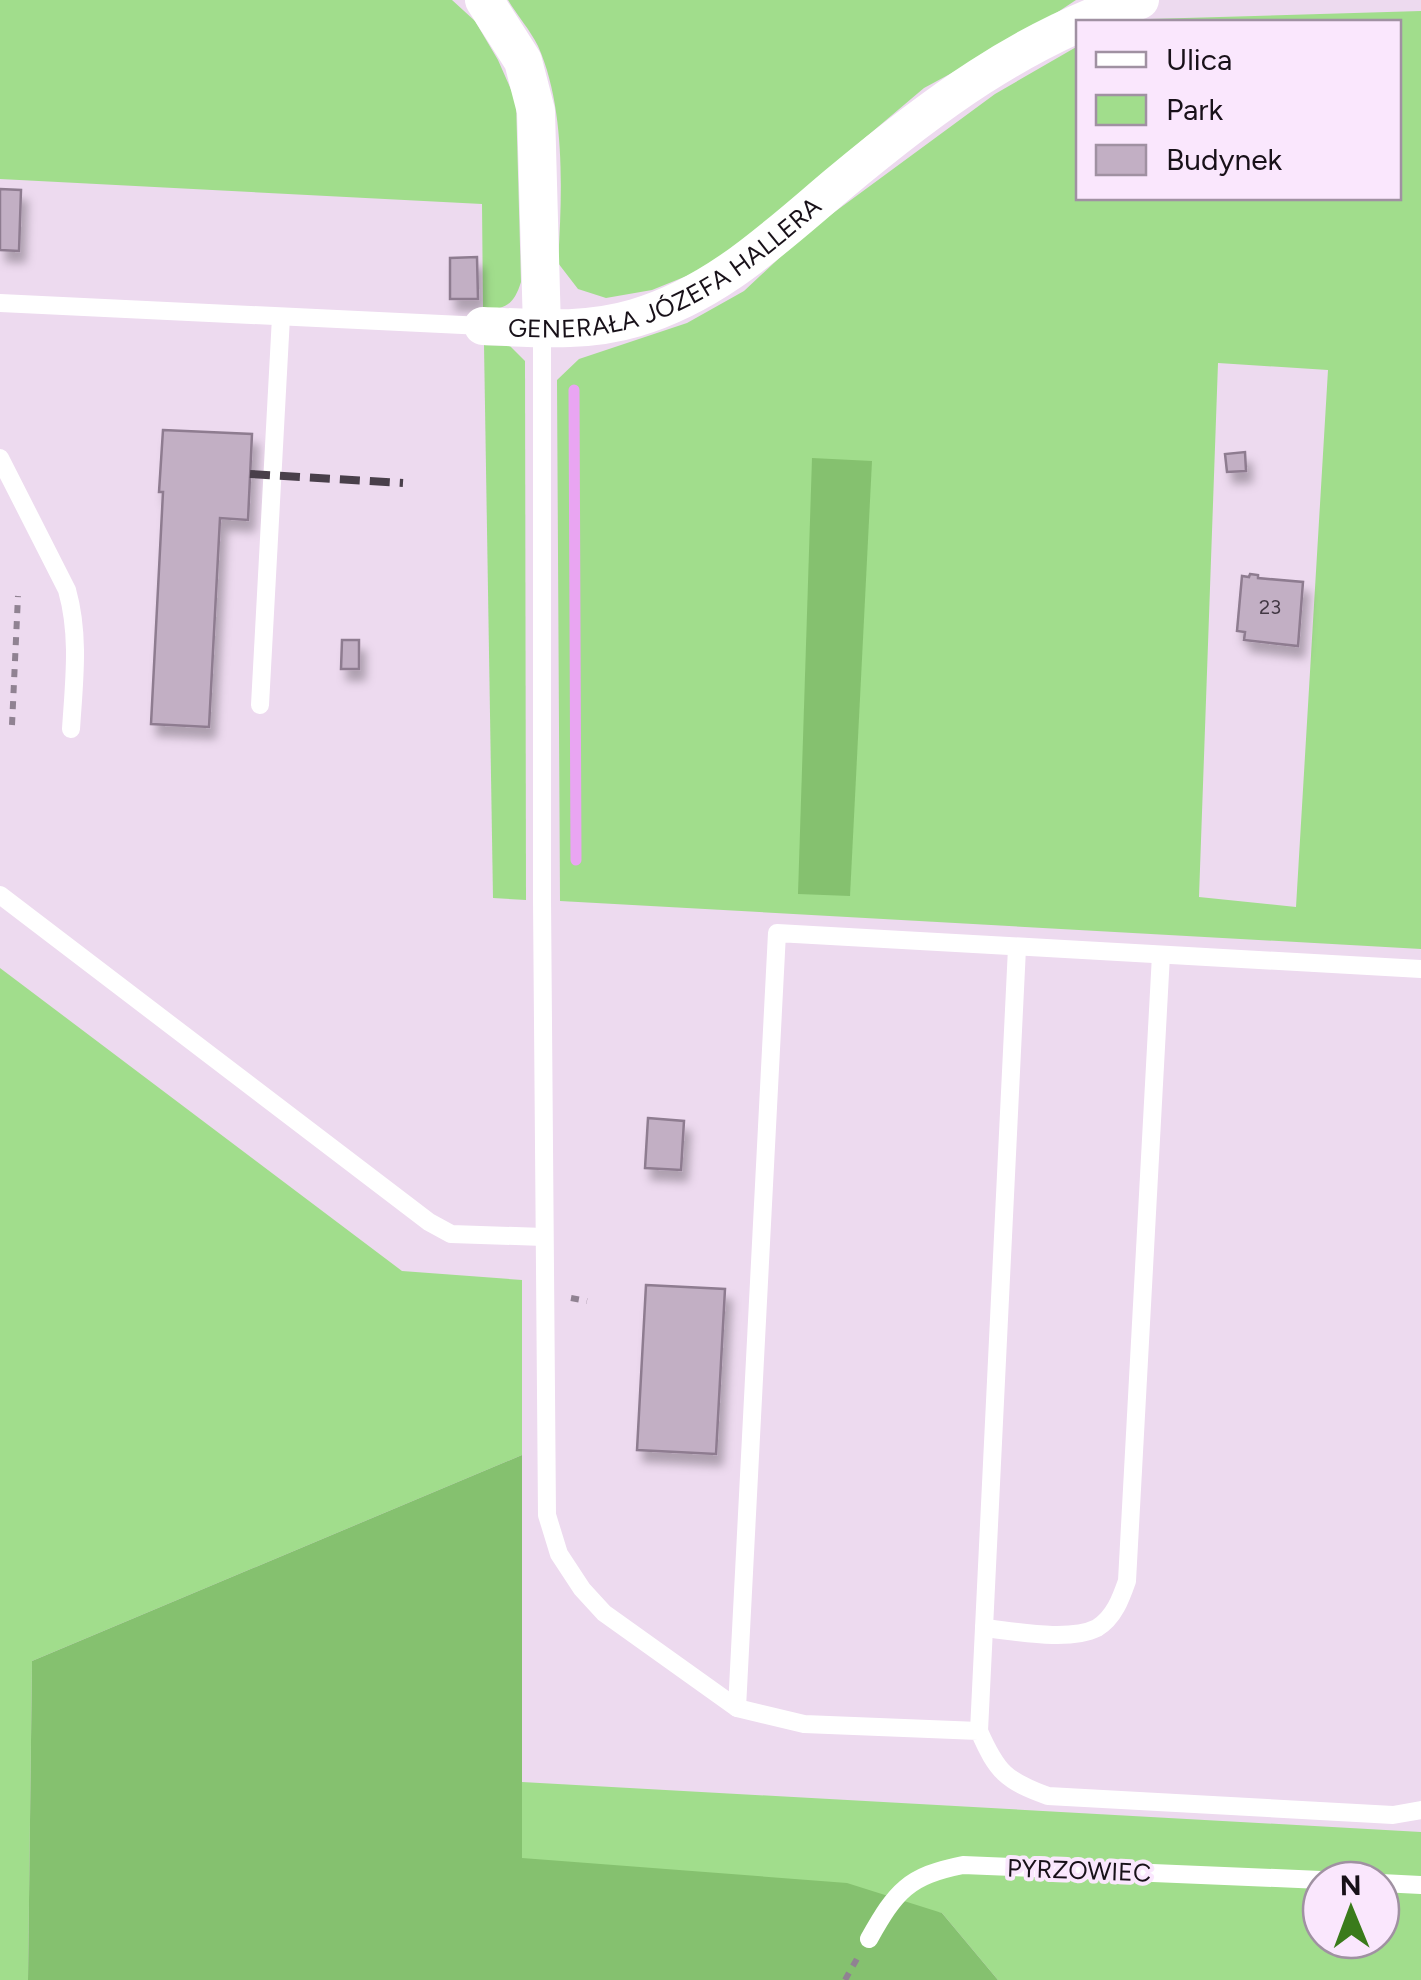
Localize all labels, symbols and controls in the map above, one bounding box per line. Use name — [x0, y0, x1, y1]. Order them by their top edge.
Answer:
legend — [1076, 20, 1401, 200]
text: Ulica — [1166, 41, 1232, 78]
text: Park — [1166, 91, 1224, 128]
text: Budynek — [1166, 141, 1283, 178]
street label: GENERAŁA JÓZEFA HALLERA — [507, 190, 827, 343]
house number: 23 — [1259, 595, 1281, 619]
street label: PYRZOWIEC — [1007, 1852, 1151, 1888]
north arrow — [1301, 1860, 1401, 1960]
text: N — [1339, 1868, 1362, 1902]

